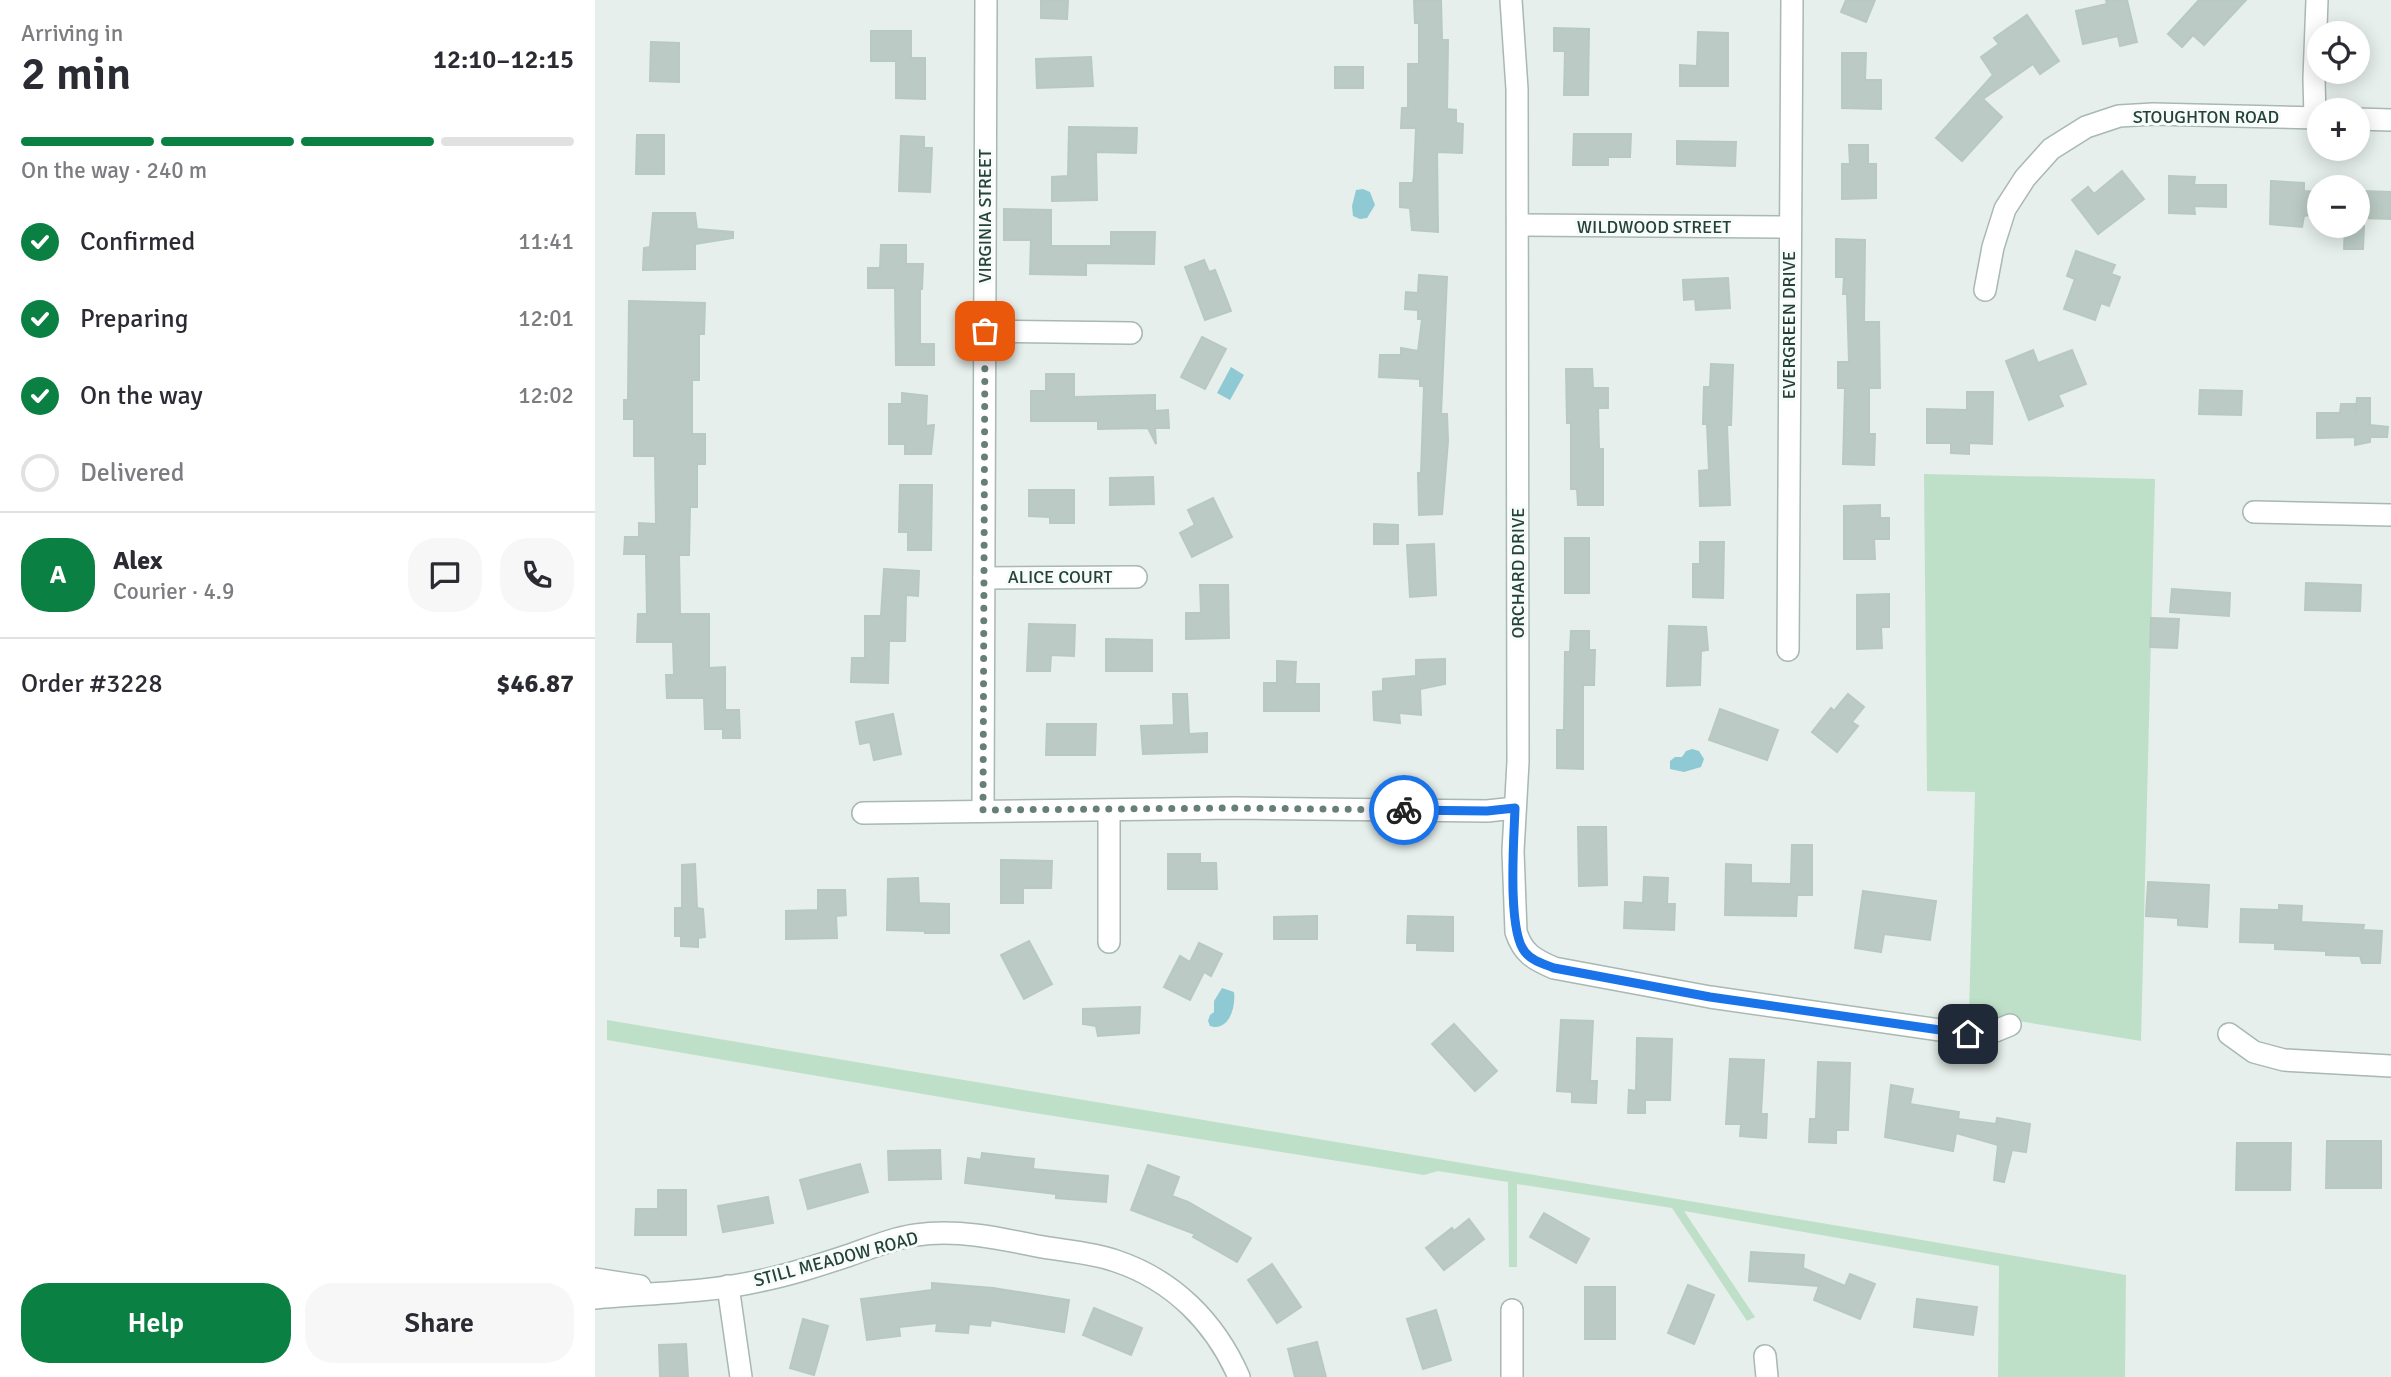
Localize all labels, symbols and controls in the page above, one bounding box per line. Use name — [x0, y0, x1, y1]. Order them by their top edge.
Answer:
text: Arriving in — [21, 19, 123, 48]
map controls — [2307, 21, 2370, 238]
button: locate — [2307, 21, 2370, 84]
text: 12:10–12:15 — [433, 44, 574, 76]
text: 2 min — [21, 46, 131, 102]
button: + — [2307, 98, 2370, 161]
street label: STOUGHTON ROAD — [2133, 106, 2279, 128]
street label: VIRGINIA STREET — [974, 149, 996, 283]
text: On the way · 240 m — [21, 156, 207, 185]
button: − — [2307, 175, 2370, 238]
street label: WILDWOOD STREET — [1577, 216, 1731, 238]
icon: check — [21, 223, 59, 261]
text: Confirmed — [80, 226, 195, 258]
text: 11:41 — [518, 227, 574, 256]
street label: EVERGREEN DRIVE — [1778, 251, 1800, 399]
icon: check — [21, 300, 59, 338]
pin — [955, 301, 1015, 361]
text: Preparing — [80, 303, 188, 335]
text: 12:01 — [518, 304, 574, 333]
icon: bag — [966, 312, 1004, 350]
icon: check — [21, 377, 59, 415]
text: On the way — [80, 380, 203, 412]
text: 12:02 — [518, 381, 574, 410]
text: Delivered — [80, 457, 185, 489]
street label: ORCHARD DRIVE — [1507, 507, 1529, 639]
button: chat — [408, 538, 482, 612]
button: phone — [500, 538, 574, 612]
text: Alex — [113, 545, 163, 577]
text: A — [50, 559, 66, 591]
street label: ALICE COURT — [1008, 566, 1112, 588]
text: Courier · 4.9 — [113, 577, 234, 606]
text: Order #3228 — [21, 668, 162, 700]
text: $46.87 — [496, 668, 574, 700]
courier — [1369, 775, 1439, 845]
icon: bike — [1385, 791, 1423, 829]
pin — [1938, 1004, 1998, 1064]
icon: home — [1949, 1015, 1987, 1053]
street label: STILL MEADOW ROAD — [751, 1226, 921, 1292]
button: Help — [21, 1283, 291, 1363]
button: Share — [305, 1283, 574, 1363]

